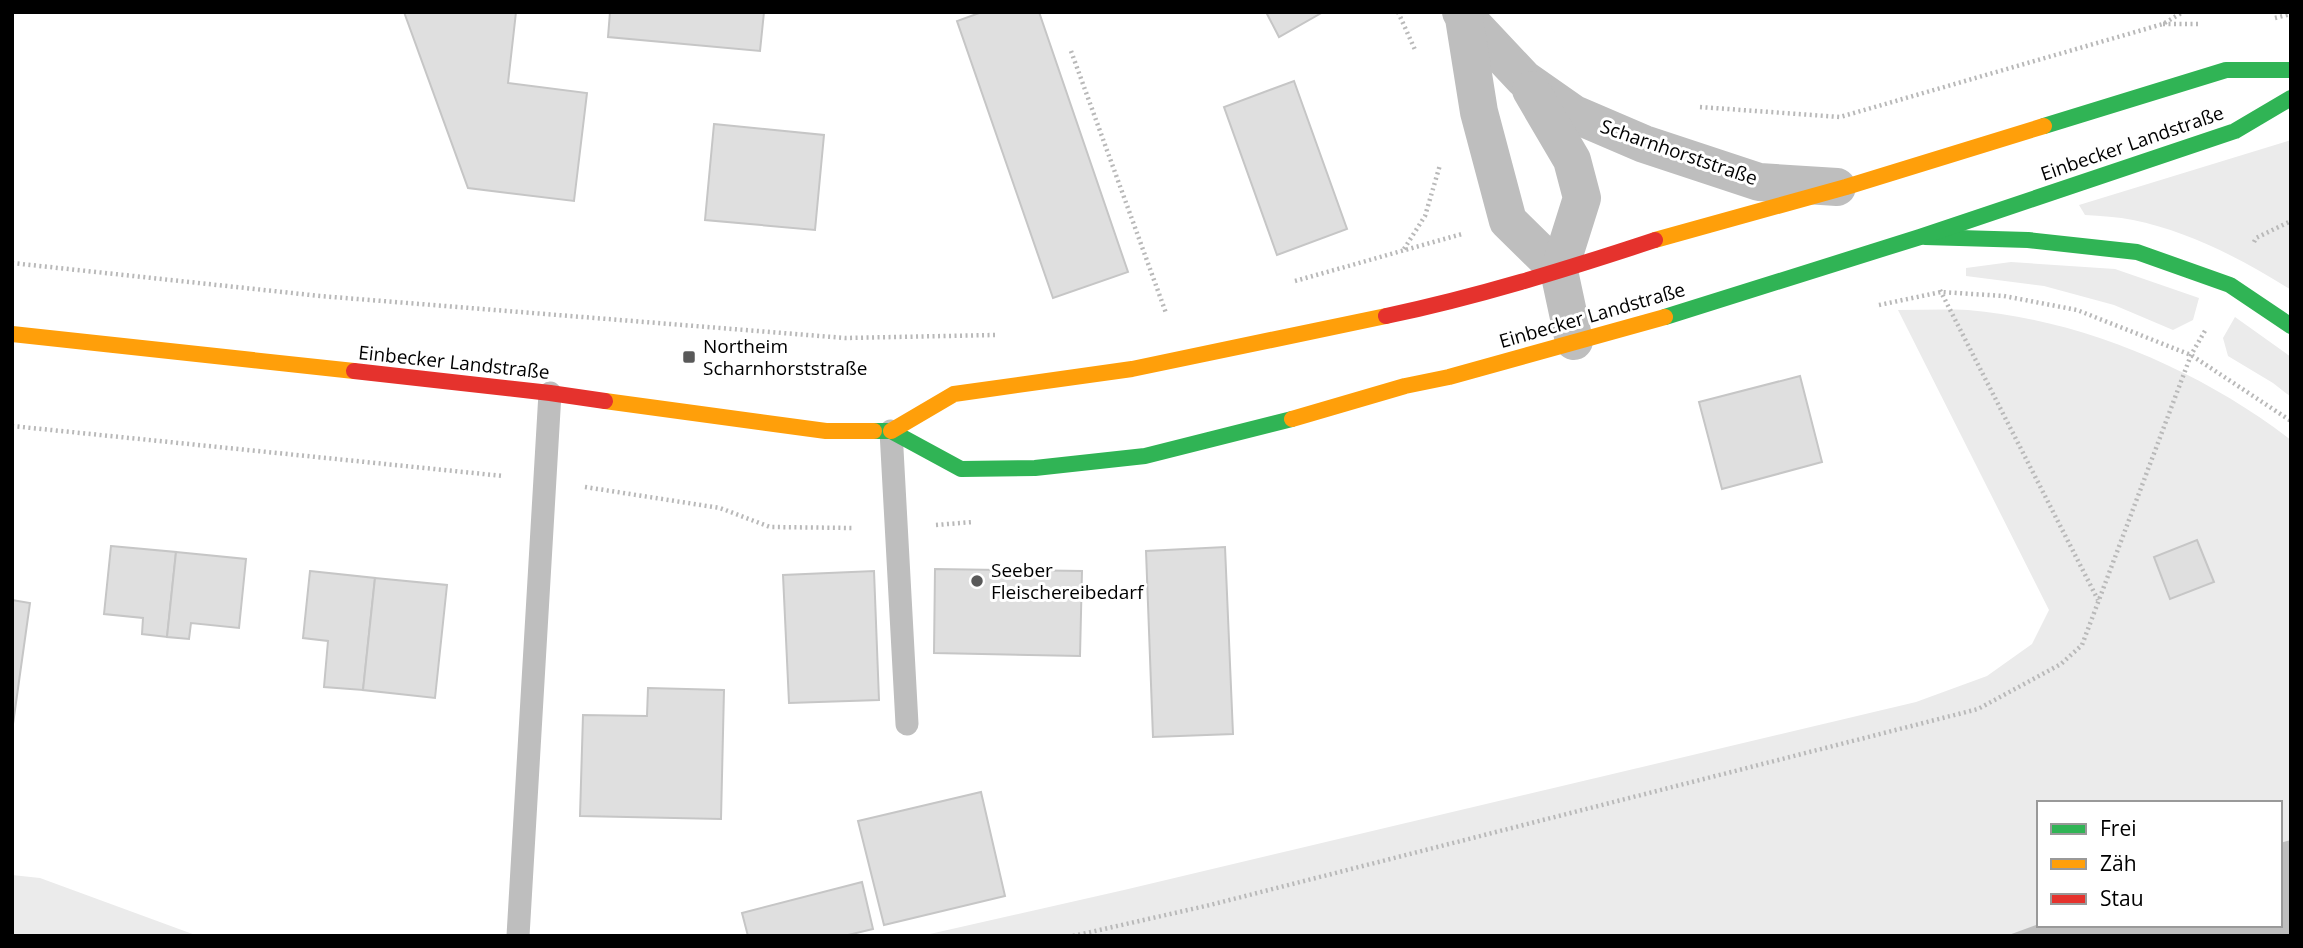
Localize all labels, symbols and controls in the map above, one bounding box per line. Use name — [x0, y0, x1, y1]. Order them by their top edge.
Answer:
street label: Einbecker Landstraße — [2037, 99, 2227, 187]
street label: Scharnhorststraße — [1597, 113, 1761, 191]
street label: Einbecker Landstraße — [1496, 276, 1688, 354]
place label: Northeim Scharnhorststraße — [703, 333, 867, 381]
street label: Einbecker Landstraße — [357, 339, 551, 385]
marker: Northeim Scharnhorststraße — [681, 349, 697, 365]
place label: Seeber Fleischereibedarf — [991, 557, 1145, 605]
marker: Seeber Fleischereibedarf — [969, 573, 985, 589]
legend — [2037, 801, 2282, 927]
text: Frei — [2100, 814, 2137, 842]
text: Zäh — [2100, 849, 2137, 877]
text: Stau — [2100, 884, 2144, 912]

